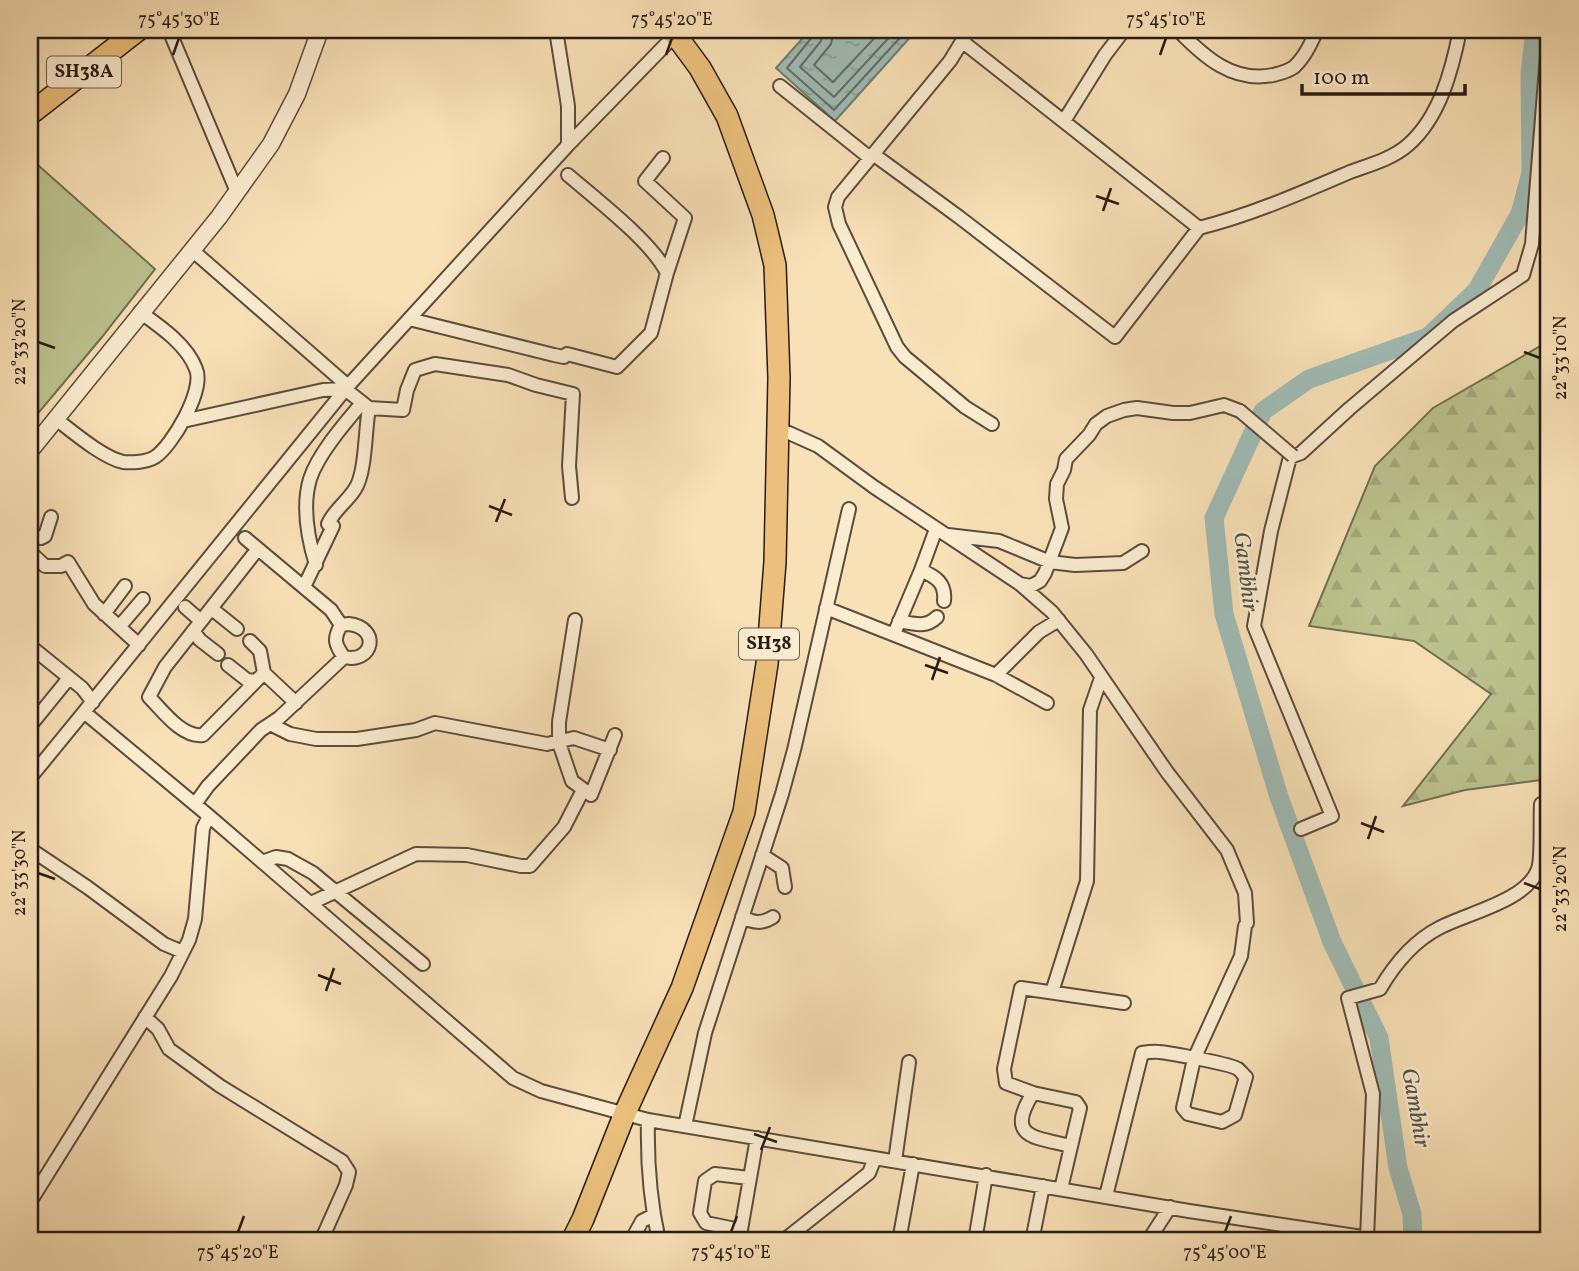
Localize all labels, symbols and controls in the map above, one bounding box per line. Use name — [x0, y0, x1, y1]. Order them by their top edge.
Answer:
text: 75°45'30"E — [138, 8, 220, 33]
text: 75°45'20"E — [631, 8, 713, 33]
text: 75°45'10"E — [1126, 8, 1206, 33]
scale bar — [1302, 52, 1465, 96]
road number: SH38A — [47, 57, 121, 88]
text: 100 m — [1313, 64, 1370, 93]
text: 22°33'20"N — [8, 299, 33, 385]
text: 22°33'10"N — [1549, 316, 1574, 400]
water label: Gambhir — [1224, 530, 1266, 614]
road number: SH38 — [739, 628, 799, 660]
text: 22°33'30"N — [8, 830, 33, 916]
text: 22°33'20"N — [1549, 846, 1574, 932]
water label: Gambhir — [1392, 1066, 1438, 1151]
text: 75°45'20"E — [197, 1241, 279, 1266]
text: 75°45'10"E — [691, 1241, 771, 1266]
text: 75°45'00"E — [1183, 1241, 1267, 1266]

